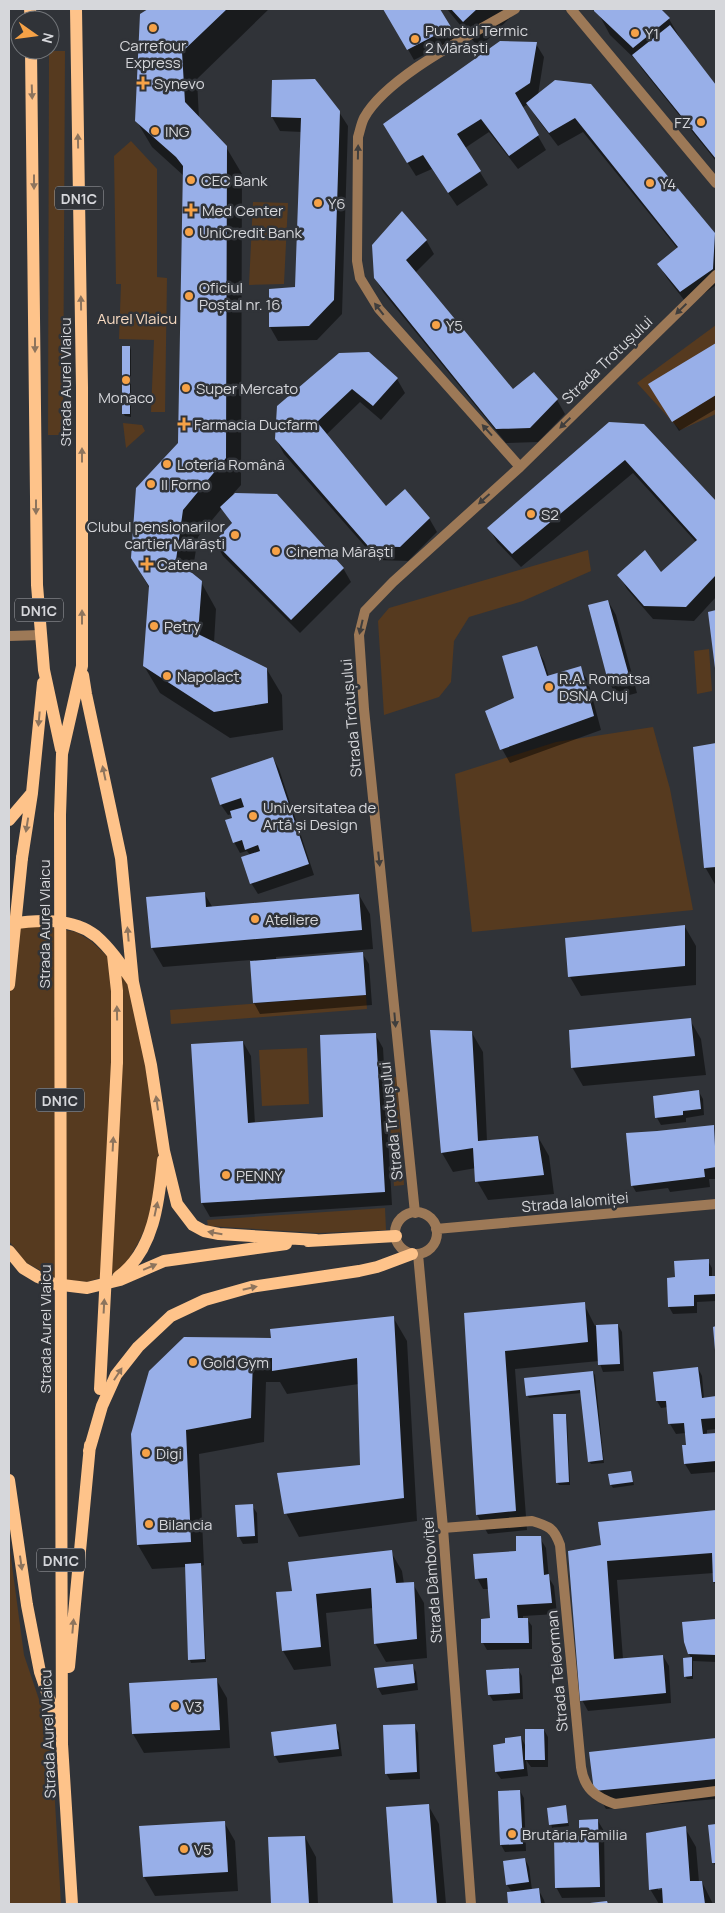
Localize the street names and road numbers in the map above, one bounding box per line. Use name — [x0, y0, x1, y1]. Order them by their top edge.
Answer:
road number: DN1C — [55, 187, 103, 210]
street label: Strada Trotușului — [557, 311, 657, 409]
street label: Strada Aurel Vlaicu — [55, 317, 76, 447]
road number: DN1C — [15, 598, 63, 622]
street label: Strada Trotușului — [335, 658, 367, 778]
street label: Strada Aurel Vlaicu — [34, 859, 55, 989]
street label: Strada Trotușului — [374, 1061, 408, 1181]
road number: DN1C — [36, 1088, 84, 1112]
street label: Strada Ialomiței — [521, 1187, 629, 1217]
street label: Strada Aurel Vlaicu — [35, 1264, 56, 1394]
street label: Strada Dâmboviței — [417, 1516, 447, 1644]
road number: DN1C — [37, 1548, 85, 1572]
street label: Strada Teleorman — [541, 1609, 573, 1733]
street label: Strada Aurel Vlaicu — [35, 1669, 61, 1799]

